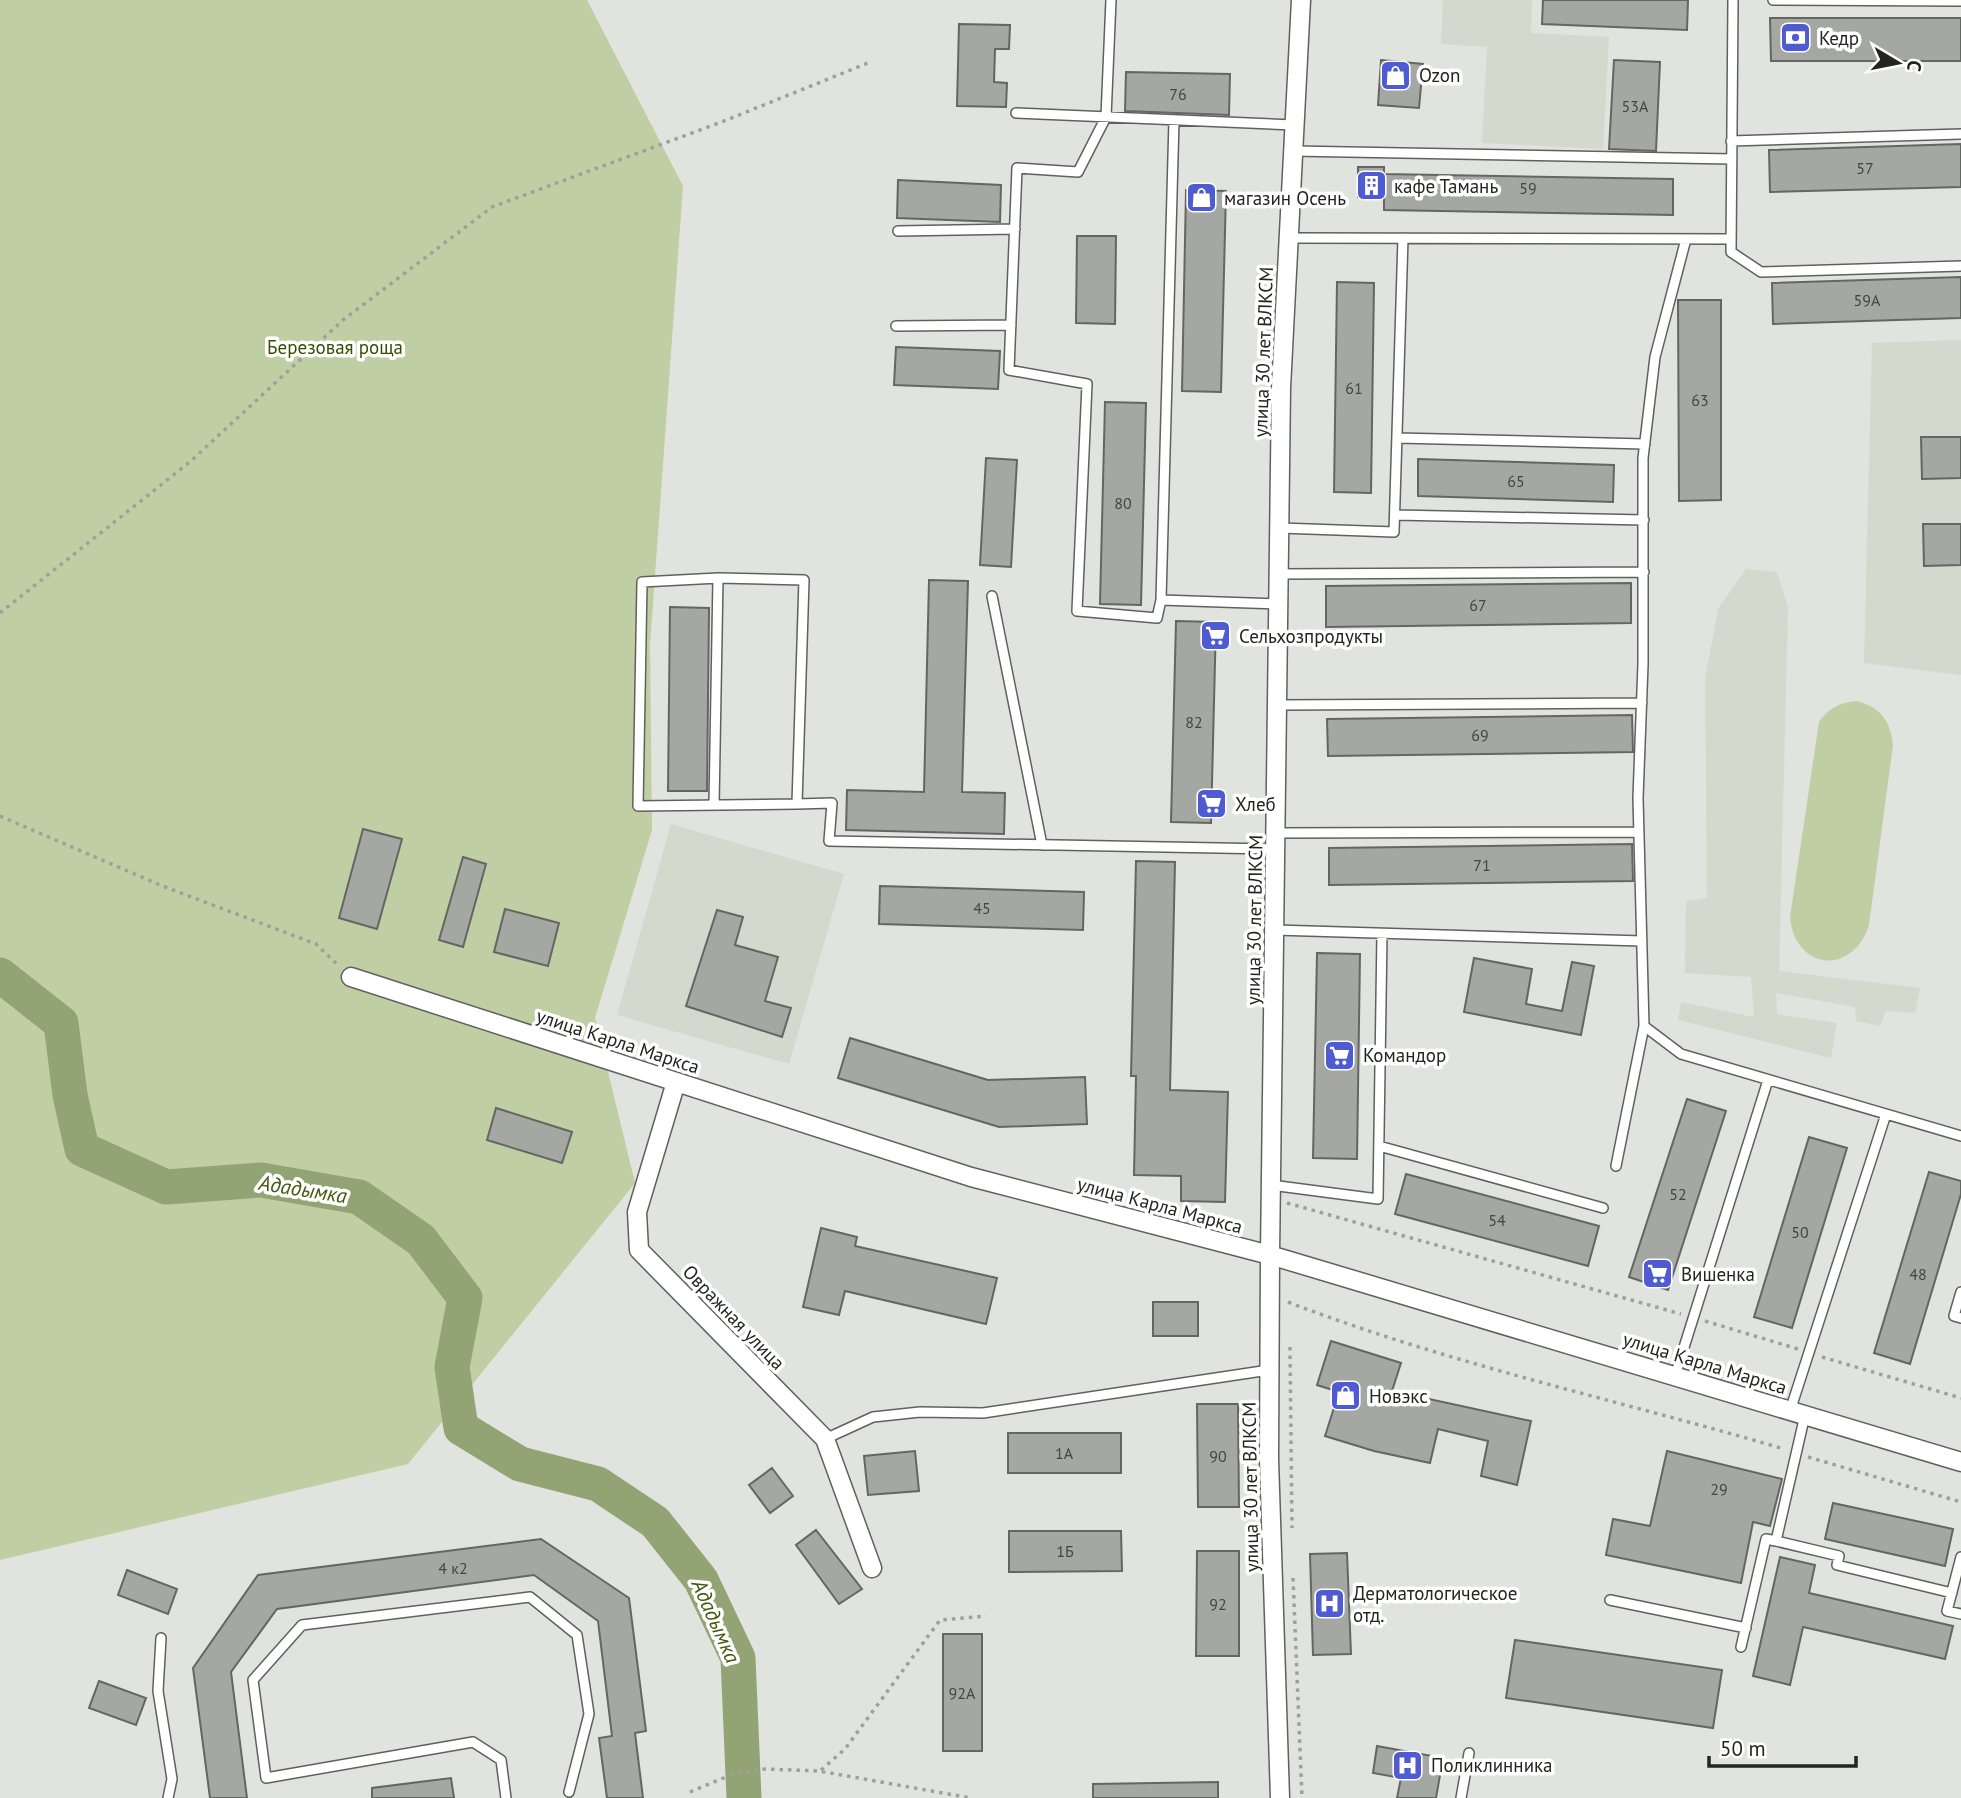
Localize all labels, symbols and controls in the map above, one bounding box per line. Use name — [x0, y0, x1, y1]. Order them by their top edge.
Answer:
bank icon: Кедр — [1779, 21, 1813, 55]
place label: Кедр — [1819, 26, 1859, 50]
north arrow — [1863, 28, 1933, 98]
shop icon: Ozon — [1379, 58, 1413, 92]
text: С — [1902, 59, 1927, 74]
place label: Ozon — [1419, 63, 1460, 87]
house number: 76 — [1169, 84, 1187, 104]
house number: 53А — [1622, 96, 1649, 116]
house number: 57 — [1856, 158, 1874, 178]
building icon: кафе Тамань — [1354, 169, 1388, 203]
place label: кафе Тамань — [1394, 174, 1498, 198]
house number: 59 — [1519, 178, 1537, 198]
shop icon: магазин Осень — [1184, 181, 1218, 215]
place label: магазин Осень — [1224, 186, 1346, 210]
street label: улица 30 лет ВЛКСМ — [1248, 266, 1278, 438]
house number: 59А — [1854, 290, 1881, 310]
park label: Березовая роща — [267, 335, 403, 359]
house number: 61 — [1345, 378, 1363, 398]
house number: 63 — [1691, 390, 1709, 410]
house number: 65 — [1507, 471, 1525, 491]
house number: 80 — [1114, 493, 1132, 513]
house number: 67 — [1469, 595, 1487, 615]
supermarket icon: Сельхозпродукты — [1199, 619, 1233, 653]
place label: Сельхозпродукты — [1239, 624, 1383, 648]
house number: 82 — [1185, 712, 1203, 732]
house number: 69 — [1471, 725, 1489, 745]
supermarket icon: Хлеб — [1195, 787, 1229, 821]
place label: Хлеб — [1235, 792, 1276, 816]
street label: улица 30 лет ВЛКСМ — [1241, 835, 1267, 1005]
house number: 71 — [1473, 855, 1491, 875]
house number: 45 — [973, 898, 991, 918]
street label: улица Карла Маркса — [533, 1003, 703, 1079]
supermarket icon: Командор — [1323, 1038, 1357, 1072]
place label: Командор — [1363, 1043, 1446, 1067]
water label: Ададымка — [256, 1169, 350, 1209]
street label: улица Карла Маркса — [1075, 1171, 1245, 1239]
house number: 52 — [1669, 1184, 1687, 1204]
house number: 54 — [1488, 1210, 1506, 1230]
house number: 50 — [1791, 1222, 1809, 1242]
supermarket icon: Вишенка — [1641, 1257, 1675, 1291]
street label: Овражная улица — [678, 1259, 790, 1375]
place label: Вишенка — [1681, 1262, 1755, 1286]
house number: 48 — [1909, 1264, 1927, 1284]
street label: улица Карла Маркса — [1620, 1327, 1790, 1399]
shop icon: Новэкс — [1329, 1379, 1363, 1413]
place label: Новэкс — [1369, 1384, 1428, 1408]
street label: улица 30 лет ВЛКСМ — [1237, 1402, 1263, 1572]
house number: 1А — [1055, 1443, 1074, 1463]
house number: 90 — [1209, 1446, 1227, 1466]
house number: 29 — [1710, 1479, 1728, 1499]
house number: 1Б — [1056, 1541, 1074, 1561]
house number: 4 к2 — [438, 1558, 468, 1578]
water label: Ададымка — [685, 1574, 747, 1668]
place label: Дерматологическое отд. — [1353, 1581, 1517, 1627]
hospital icon: Дерматологическое отд. — [1313, 1587, 1347, 1621]
house number: 92 — [1209, 1594, 1227, 1614]
house number: 92А — [949, 1683, 976, 1703]
scale bar — [1709, 1724, 1856, 1768]
text: 50 m — [1720, 1735, 1766, 1762]
hospital icon: Поликлинника — [1391, 1748, 1425, 1782]
place label: Поликлинника — [1431, 1753, 1553, 1777]

